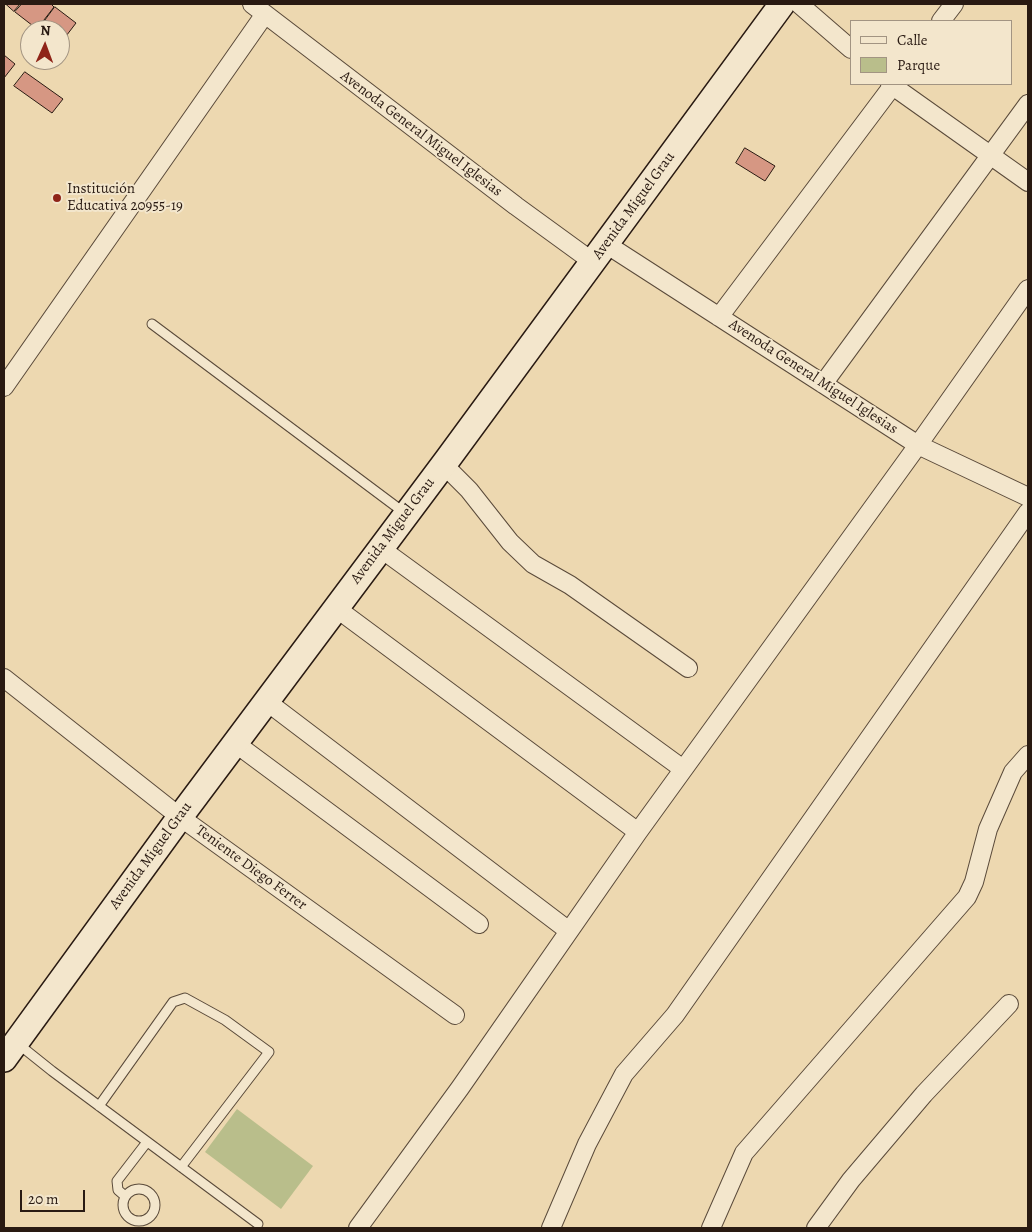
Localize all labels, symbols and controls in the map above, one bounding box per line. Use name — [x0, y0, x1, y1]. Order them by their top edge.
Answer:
north arrow — [20, 20, 70, 70]
legend — [850, 20, 1012, 85]
text: N — [40, 21, 51, 40]
text: Calle — [897, 30, 927, 50]
text: Parque — [897, 55, 940, 75]
street label: Avenoda General Miguel Iglesias — [337, 67, 505, 201]
street label: Avenida Miguel Grau — [589, 149, 679, 263]
place label: Institución Educativa 20955-19 — [67, 180, 183, 215]
marker: Institución Educativa 20955-19 — [51, 192, 63, 204]
street label: Avenoda General Miguel Iglesias — [725, 316, 901, 438]
street label: Avenida Miguel Grau — [347, 474, 439, 588]
street label: Avenida Miguel Grau — [106, 799, 196, 913]
street label: Teniente Diego Ferrer — [192, 822, 310, 914]
scale bar — [22, 1180, 88, 1212]
text: 20 m — [28, 1189, 59, 1209]

